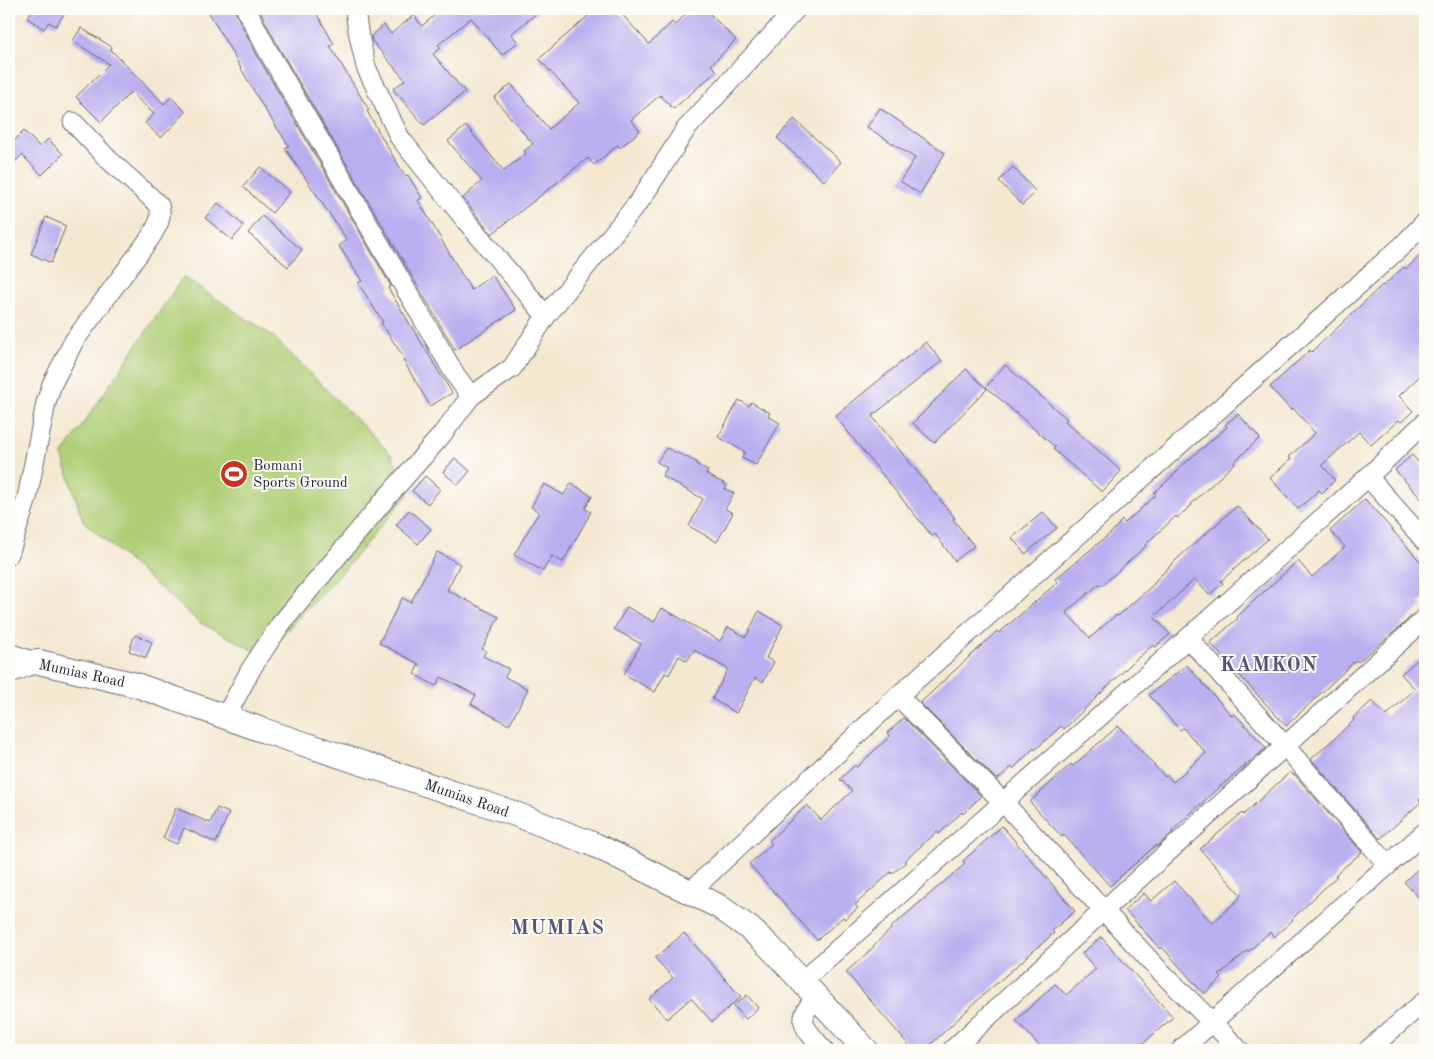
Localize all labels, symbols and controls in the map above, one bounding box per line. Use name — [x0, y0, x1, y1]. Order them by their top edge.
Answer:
sports icon: Bomani Sports Ground — [219, 459, 249, 489]
place label: Bomani Sports Ground — [253, 459, 348, 491]
district label: KAMKON — [1220, 656, 1318, 676]
street label: Mumias Road — [37, 658, 126, 691]
street label: Mumias Road — [422, 778, 511, 821]
district label: MUMIAS — [511, 919, 605, 939]

